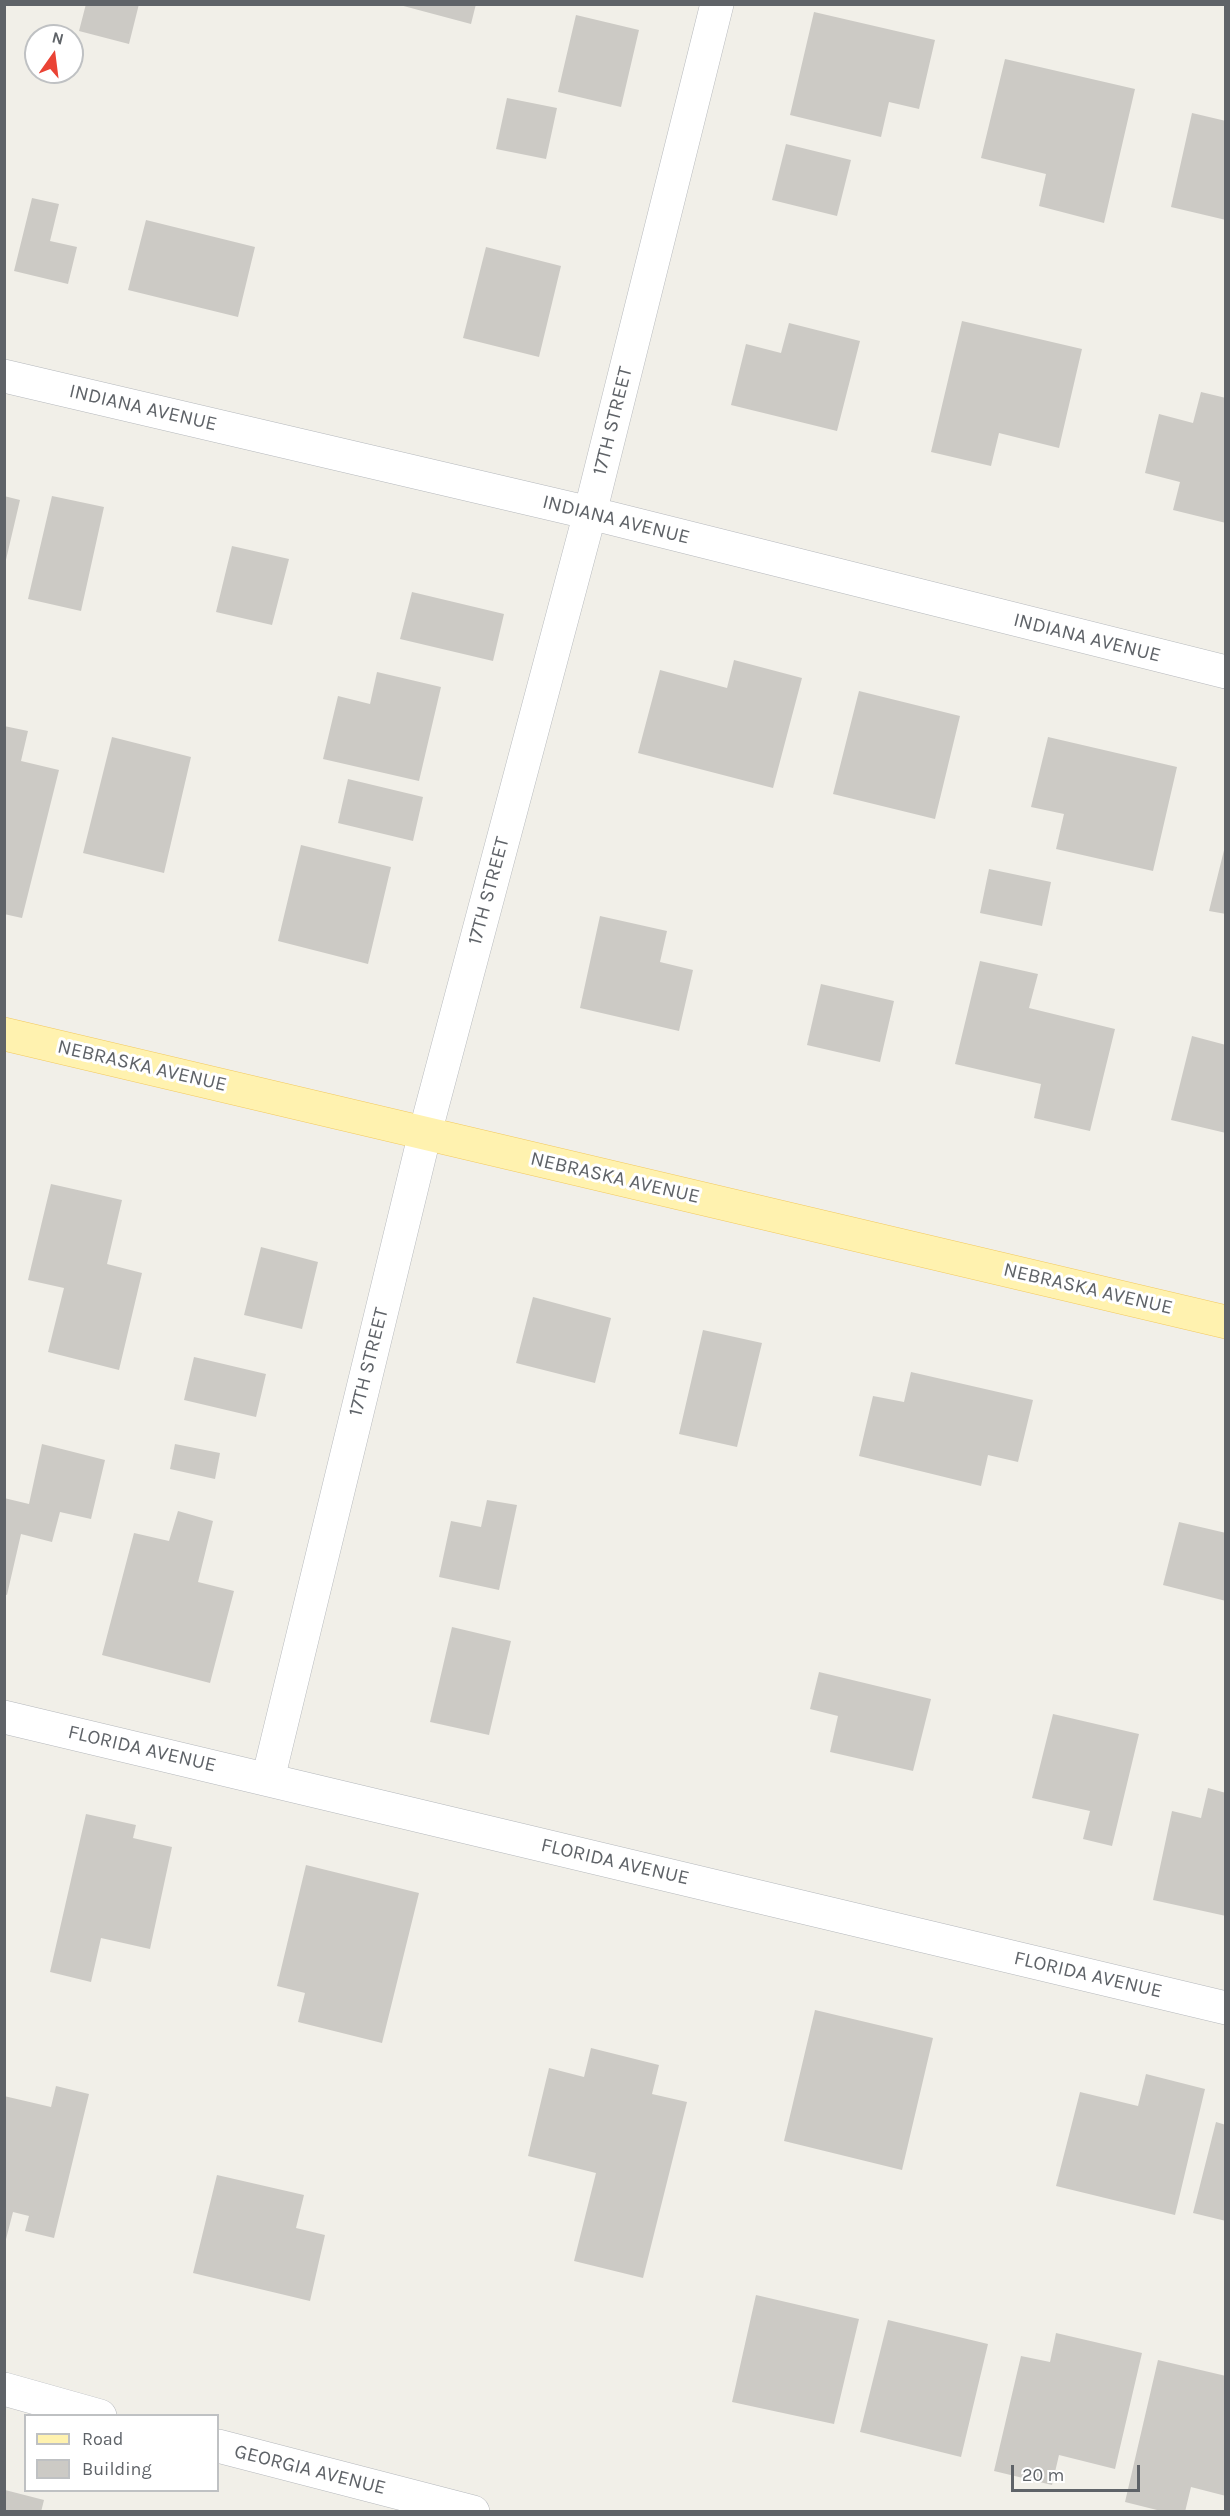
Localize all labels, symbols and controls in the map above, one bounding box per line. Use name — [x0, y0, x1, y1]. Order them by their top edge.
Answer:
north arrow — [24, 24, 84, 84]
text: N — [50, 27, 66, 49]
street label: 17TH STREET — [588, 364, 638, 478]
street label: INDIANA AVENUE — [67, 379, 219, 437]
street label: INDIANA AVENUE — [540, 490, 692, 550]
street label: INDIANA AVENUE — [1011, 608, 1163, 668]
street label: 17TH STREET — [463, 834, 515, 948]
street label: NEBRASKA AVENUE — [55, 1035, 229, 1097]
street label: NEBRASKA AVENUE — [528, 1147, 702, 1209]
street label: NEBRASKA AVENUE — [1001, 1258, 1175, 1320]
street label: 17TH STREET — [344, 1305, 394, 1419]
street label: FLORIDA AVENUE — [66, 1720, 218, 1778]
street label: FLORIDA AVENUE — [539, 1833, 691, 1891]
street label: FLORIDA AVENUE — [1012, 1946, 1164, 2004]
legend — [24, 2414, 219, 2492]
text: Road — [82, 2428, 123, 2450]
street label: GEORGIA AVENUE — [232, 2440, 388, 2500]
scale bar — [1014, 2453, 1143, 2491]
text: Building — [82, 2458, 152, 2480]
text: 20 m — [1022, 2464, 1064, 2486]

